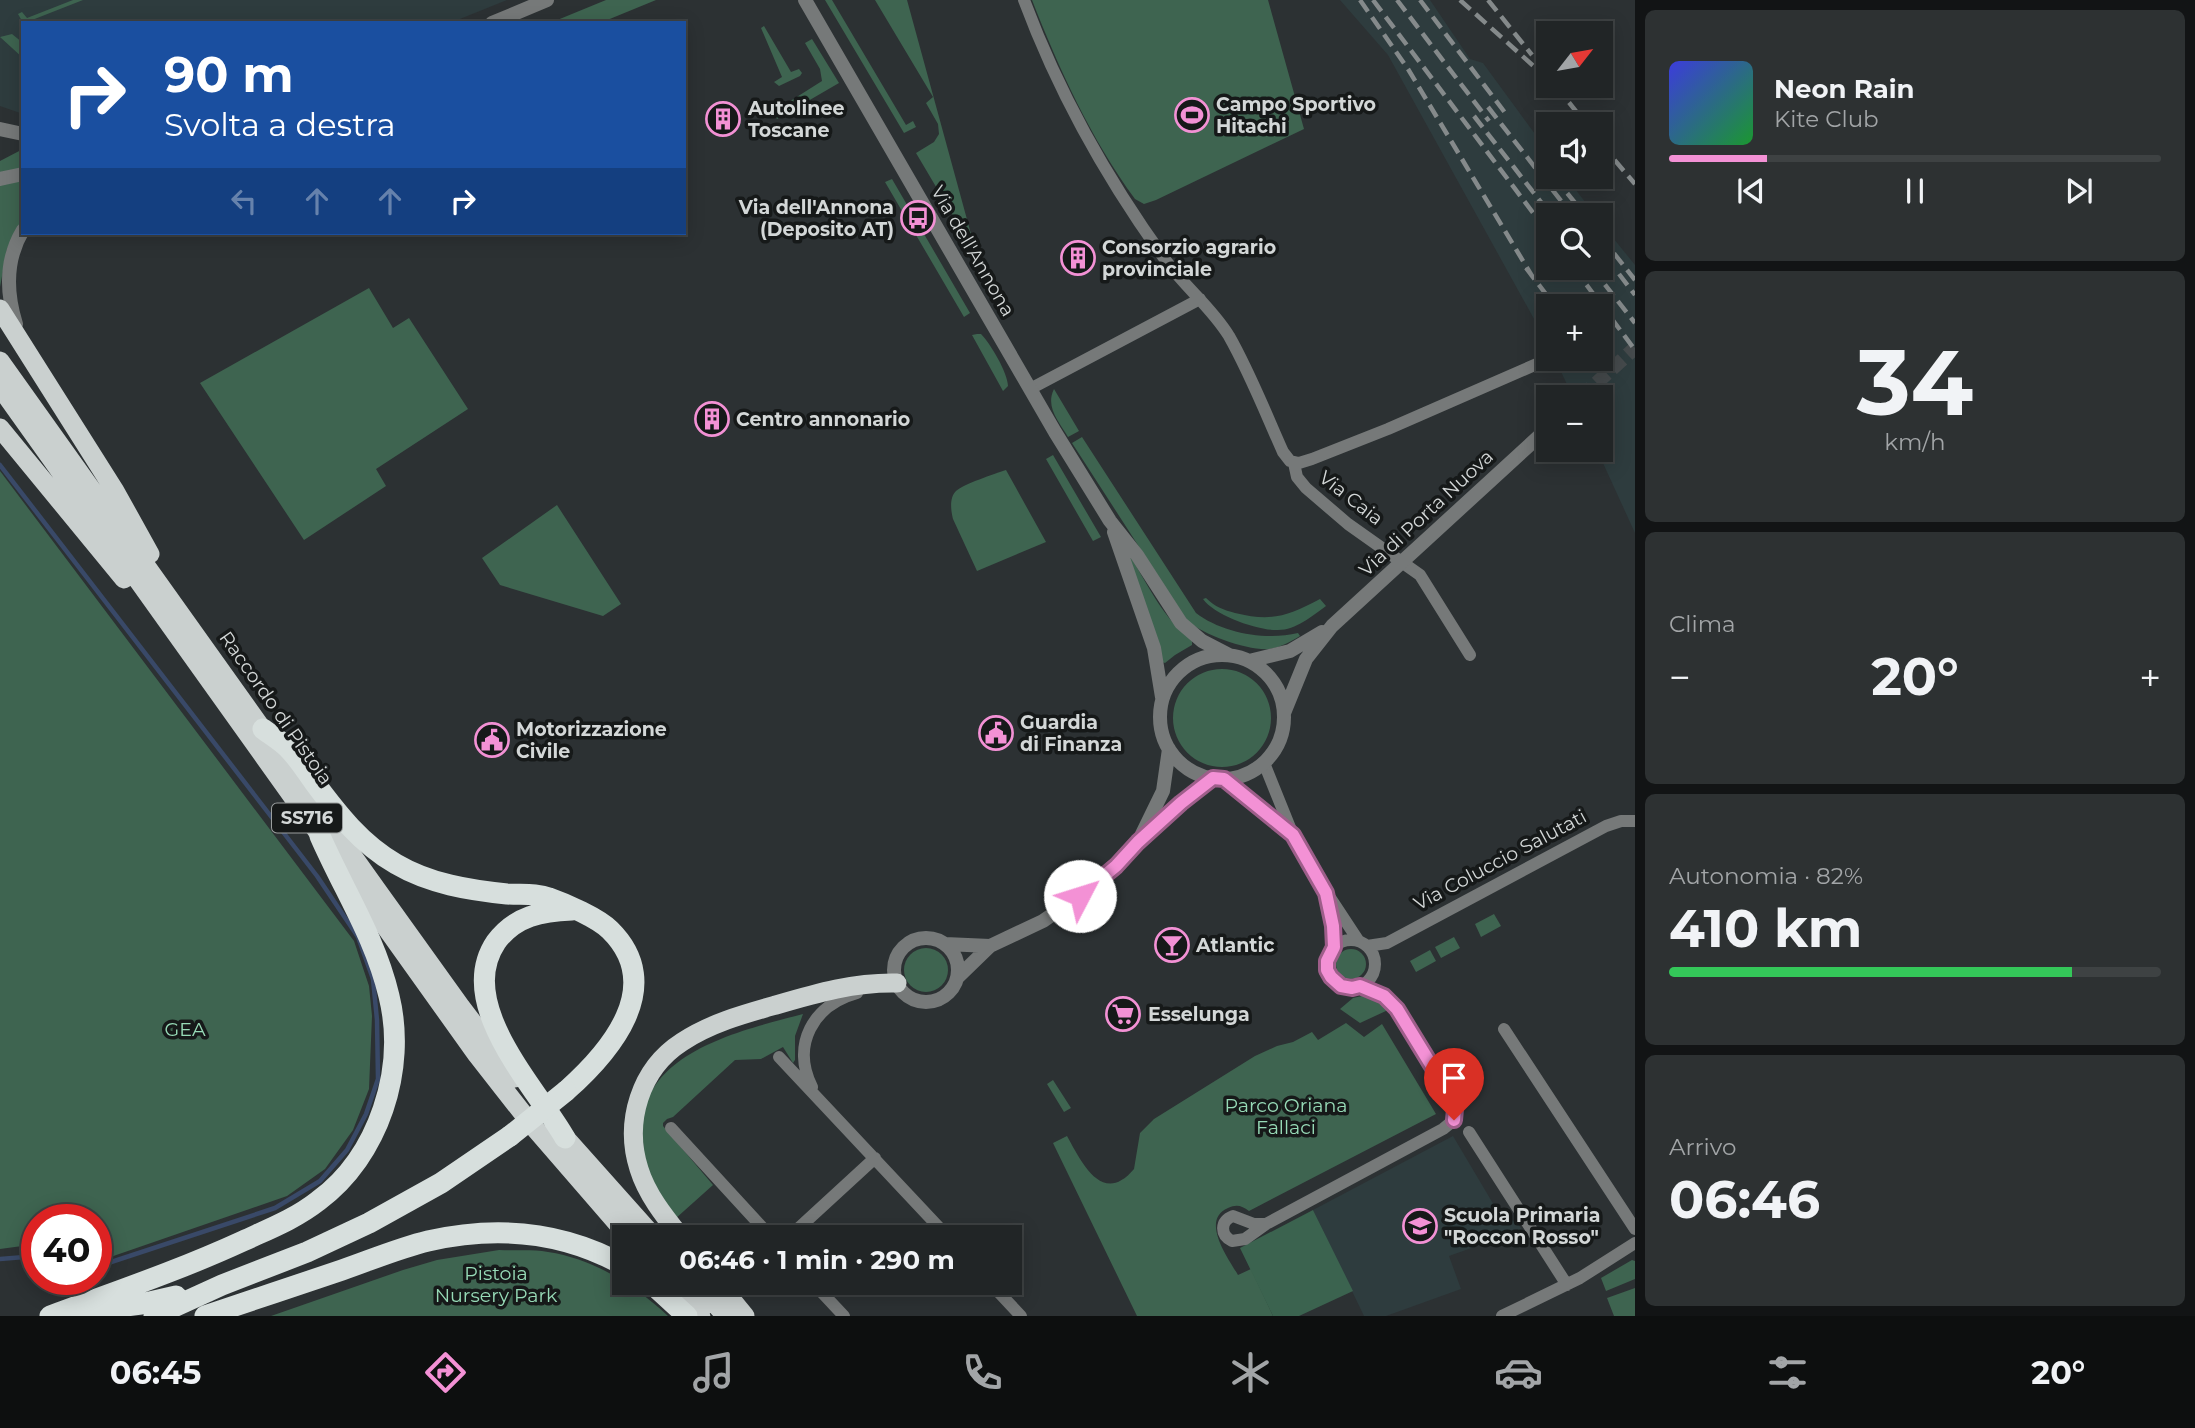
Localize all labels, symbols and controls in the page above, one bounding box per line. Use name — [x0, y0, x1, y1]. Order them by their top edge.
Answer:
north arrow — [1536, 21, 1614, 98]
map controls — [1536, 21, 1613, 462]
text: 90 m — [164, 45, 294, 104]
icon: right — [49, 49, 140, 140]
text: Neon Rain — [1774, 73, 1915, 105]
place label: Campo Sportivo Hitachi — [1216, 93, 1376, 138]
sports icon: Campo Sportivo Hitachi — [1173, 96, 1211, 134]
place label: Autolinee Toscane — [747, 97, 844, 142]
building icon: Autolinee Toscane — [704, 100, 742, 138]
text: Svolta a destra — [164, 105, 396, 144]
text: Kite Club — [1774, 105, 1879, 133]
button: sound — [1536, 112, 1613, 189]
icon: previous — [1732, 172, 1770, 210]
icon: pause — [1896, 172, 1934, 210]
icon: next — [2060, 172, 2098, 210]
icon: left — [225, 182, 263, 220]
icon: ahead — [298, 182, 336, 220]
icon: ahead — [371, 182, 409, 220]
icon: right — [444, 182, 482, 220]
street label: Via dell'Annona — [926, 182, 1020, 320]
place label: Via dell'Annona (Deposito AT) — [738, 196, 894, 241]
bus stop icon: Via dell'Annona (Deposito AT) — [899, 199, 937, 237]
button: search — [1536, 203, 1613, 280]
place label: Consorzio agrario provinciale — [1102, 236, 1276, 281]
building icon: Consorzio agrario provinciale — [1059, 239, 1097, 277]
button: + — [1536, 294, 1613, 371]
text: 34 — [1857, 327, 1973, 438]
button: − — [1536, 385, 1613, 462]
building icon: Centro annonario — [693, 400, 731, 438]
place label: Centro annonario — [736, 408, 910, 431]
text: km/h — [1884, 428, 1946, 456]
street label: Via di Porta Nuova — [1354, 445, 1498, 581]
street label: Via Caia — [1314, 466, 1388, 530]
text: Clima — [1669, 610, 1736, 638]
street label: Raccordo di Pistoia — [215, 627, 337, 789]
text: 20° — [1871, 645, 1959, 708]
text: − — [1669, 654, 1691, 701]
text: + — [2139, 654, 2161, 701]
place label: Guardia di Finanza — [1020, 711, 1122, 756]
public building icon: Guardia di Finanza — [977, 714, 1015, 752]
place label: Motorizzazione Civile — [516, 718, 667, 763]
public building icon: Motorizzazione Civile — [473, 721, 511, 759]
road number: SS716 — [272, 804, 342, 832]
street label: Via Coluccio Salutati — [1410, 805, 1590, 915]
position arrow — [1043, 859, 1117, 933]
text: Autonomia · 82% — [1669, 862, 1863, 890]
text: 410 km — [1669, 897, 1862, 960]
bar icon: Atlantic — [1153, 926, 1191, 964]
place label: Atlantic — [1195, 934, 1275, 957]
supermarket icon: Esselunga — [1104, 995, 1142, 1033]
place label: Esselunga — [1148, 1003, 1250, 1026]
park label: GEA — [164, 1018, 206, 1041]
pin — [1424, 1048, 1484, 1120]
icon: arrive — [1435, 1059, 1473, 1097]
park label: Parco Oriana Fallaci — [1224, 1094, 1348, 1139]
text: Arrivo — [1669, 1133, 1736, 1161]
text: 06:46 — [1669, 1168, 1820, 1231]
speed limit sign: 40 — [21, 1204, 112, 1295]
place label: Scuola Primaria "Roccon Rosso" — [1444, 1204, 1600, 1249]
school or university icon: Scuola Primaria "Roccon Rosso" — [1401, 1207, 1439, 1245]
text: 06:46 · 1 min · 290 m — [679, 1244, 955, 1276]
park label: Pistoia Nursery Park — [435, 1262, 558, 1307]
icon: directions — [421, 1348, 470, 1397]
icon: music — [689, 1348, 738, 1397]
icon: phone — [958, 1348, 1007, 1397]
icon: climate — [1226, 1348, 1275, 1397]
icon: car — [1494, 1348, 1543, 1397]
icon: filters — [1763, 1348, 1812, 1397]
text: 06:45 — [110, 1353, 201, 1392]
text: 20° — [2031, 1353, 2085, 1392]

